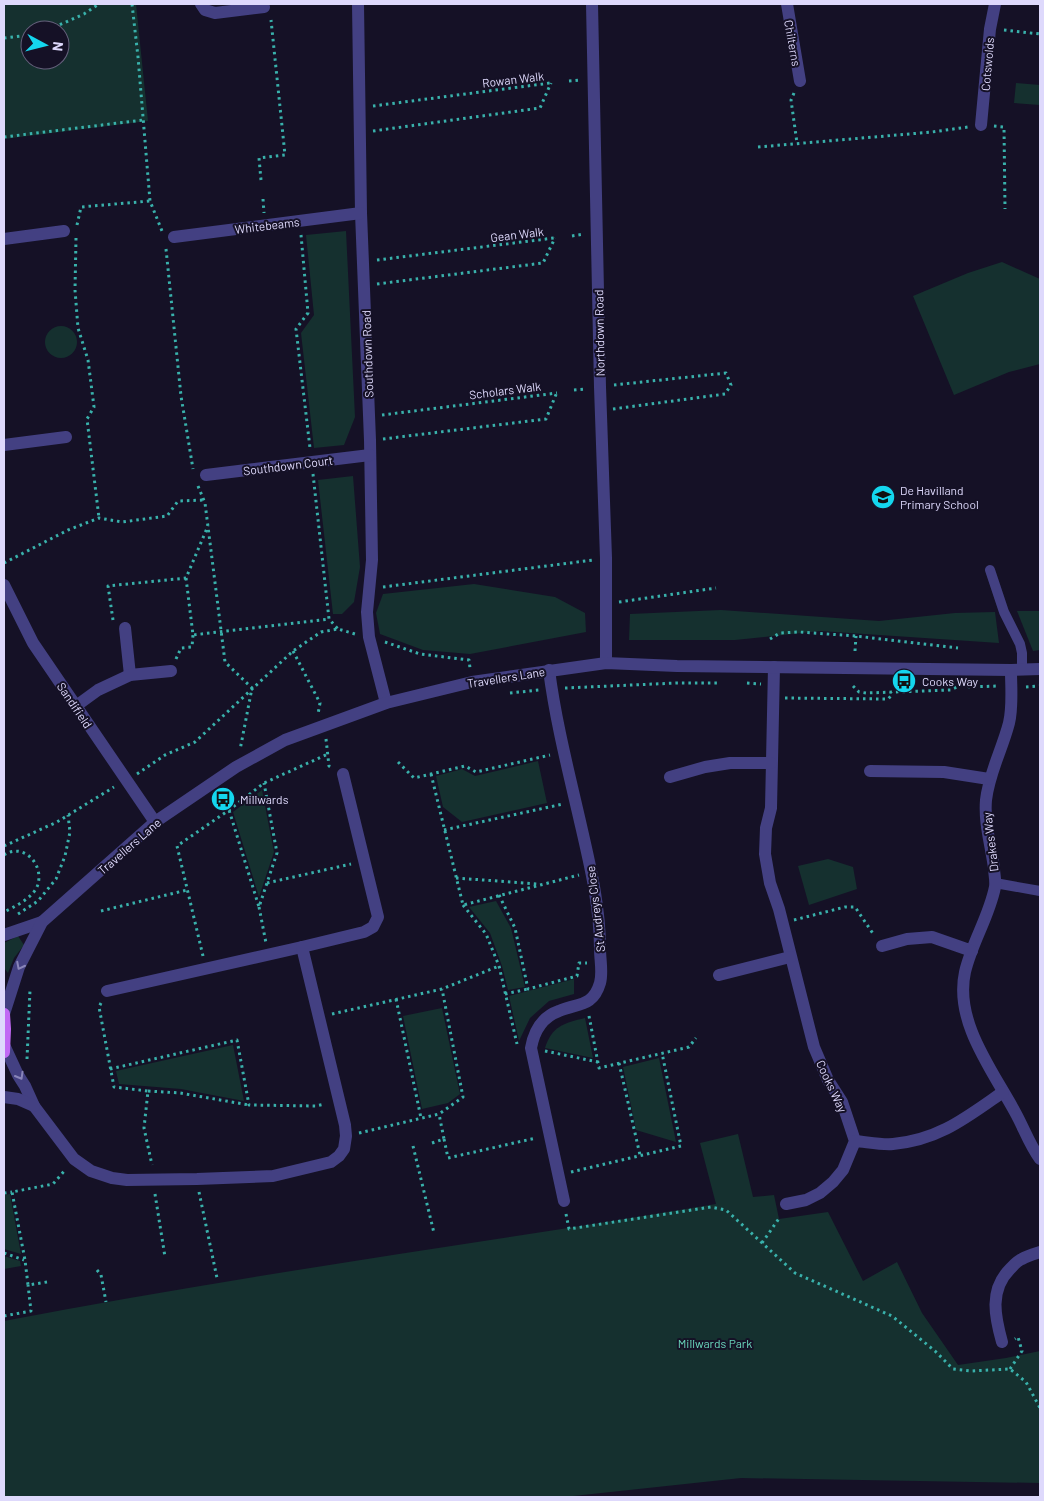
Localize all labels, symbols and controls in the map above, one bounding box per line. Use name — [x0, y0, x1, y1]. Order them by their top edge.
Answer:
street label: Chilterns — [782, 19, 804, 67]
north arrow — [20, 20, 70, 70]
street label: Cotswolds — [978, 36, 996, 91]
text: N — [49, 41, 67, 52]
street label: Rowan Walk — [481, 68, 545, 90]
street label: Whitebeams — [234, 214, 300, 236]
street label: Gean Walk — [490, 224, 544, 244]
street label: Northdown Road — [591, 289, 607, 377]
street label: Southdown Road — [358, 310, 376, 398]
street label: Scholars Walk — [468, 379, 542, 401]
street label: Southdown Court — [242, 453, 334, 477]
place label: De Havilland Primary School — [900, 483, 979, 511]
school or university icon: De Havilland Primary School — [870, 484, 896, 510]
street label: Travellers Lane — [466, 664, 546, 690]
bus stop icon: Cooks Way — [891, 668, 917, 694]
place label: Cooks Way — [922, 674, 979, 688]
street label: Sandifield — [55, 679, 95, 731]
bus stop icon: Millwards — [210, 786, 236, 812]
place label: Millwards — [240, 792, 289, 806]
street label: Drakes Way — [979, 811, 1001, 872]
street label: Travellers Lane — [95, 815, 163, 877]
street label: St Audreys Close — [583, 865, 607, 953]
one-way arrow — [16, 960, 26, 969]
street label: Cooks Way — [814, 1058, 850, 1115]
one-way arrow — [13, 1071, 23, 1080]
park label: Millwards Park — [678, 1336, 752, 1350]

